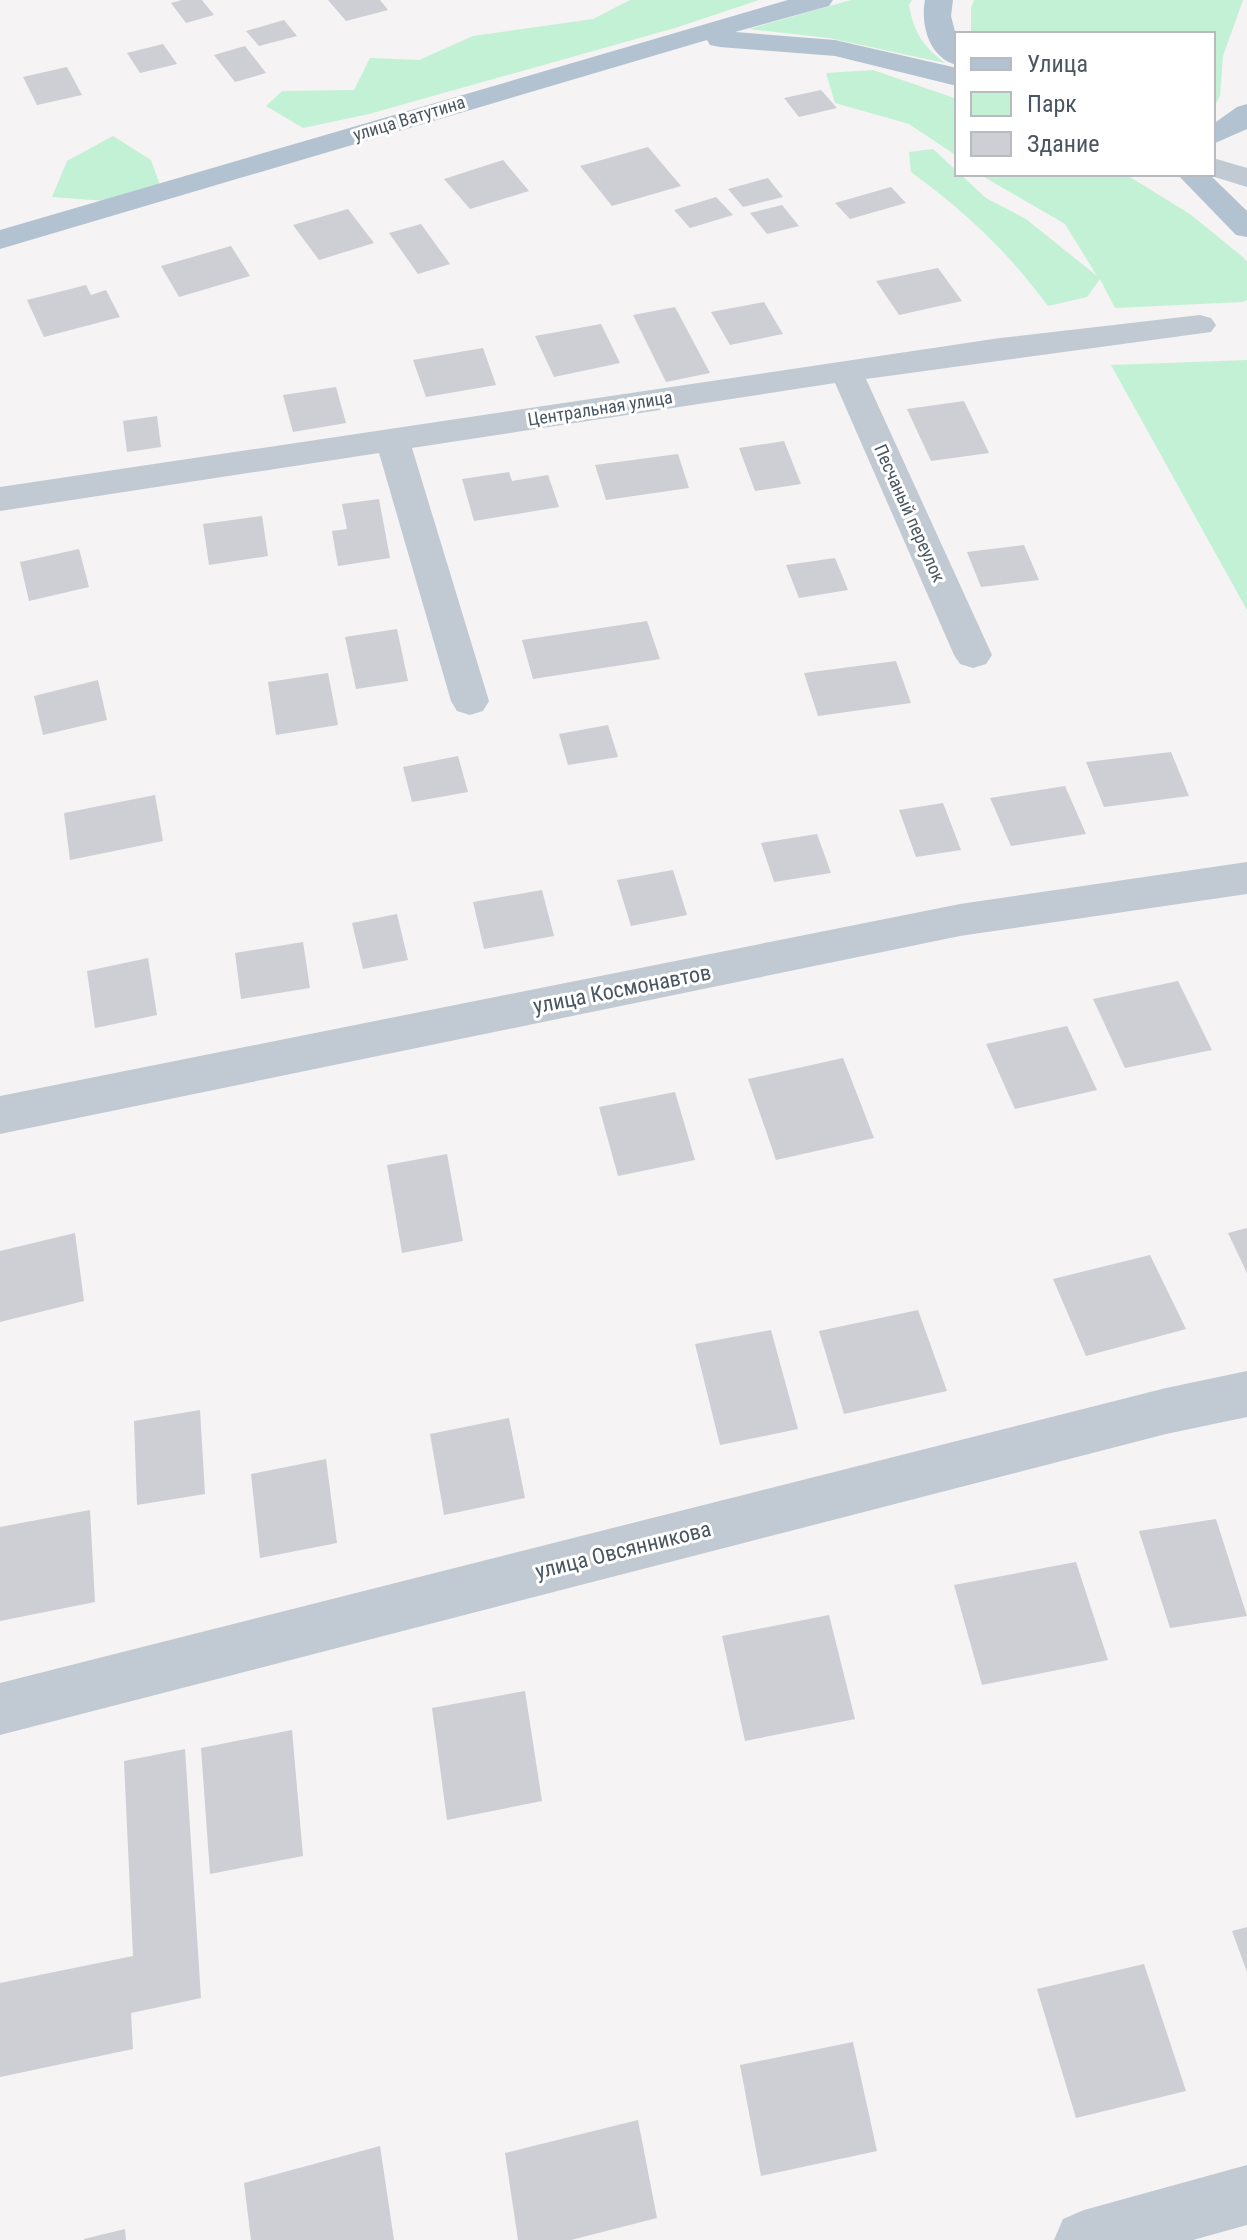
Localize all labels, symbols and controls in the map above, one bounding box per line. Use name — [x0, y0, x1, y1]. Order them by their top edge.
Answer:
legend — [955, 32, 1215, 176]
text: Улица — [1027, 50, 1088, 78]
text: Парк — [1027, 90, 1077, 118]
street label: улица Ватутина — [351, 91, 467, 145]
text: Здание — [1027, 130, 1099, 158]
street label: Центральная улица — [526, 386, 674, 430]
street label: Песчаный переулок — [870, 441, 950, 586]
street label: улица Космонавтов — [531, 960, 713, 1018]
street label: улица Овсянникова — [533, 1516, 713, 1584]

